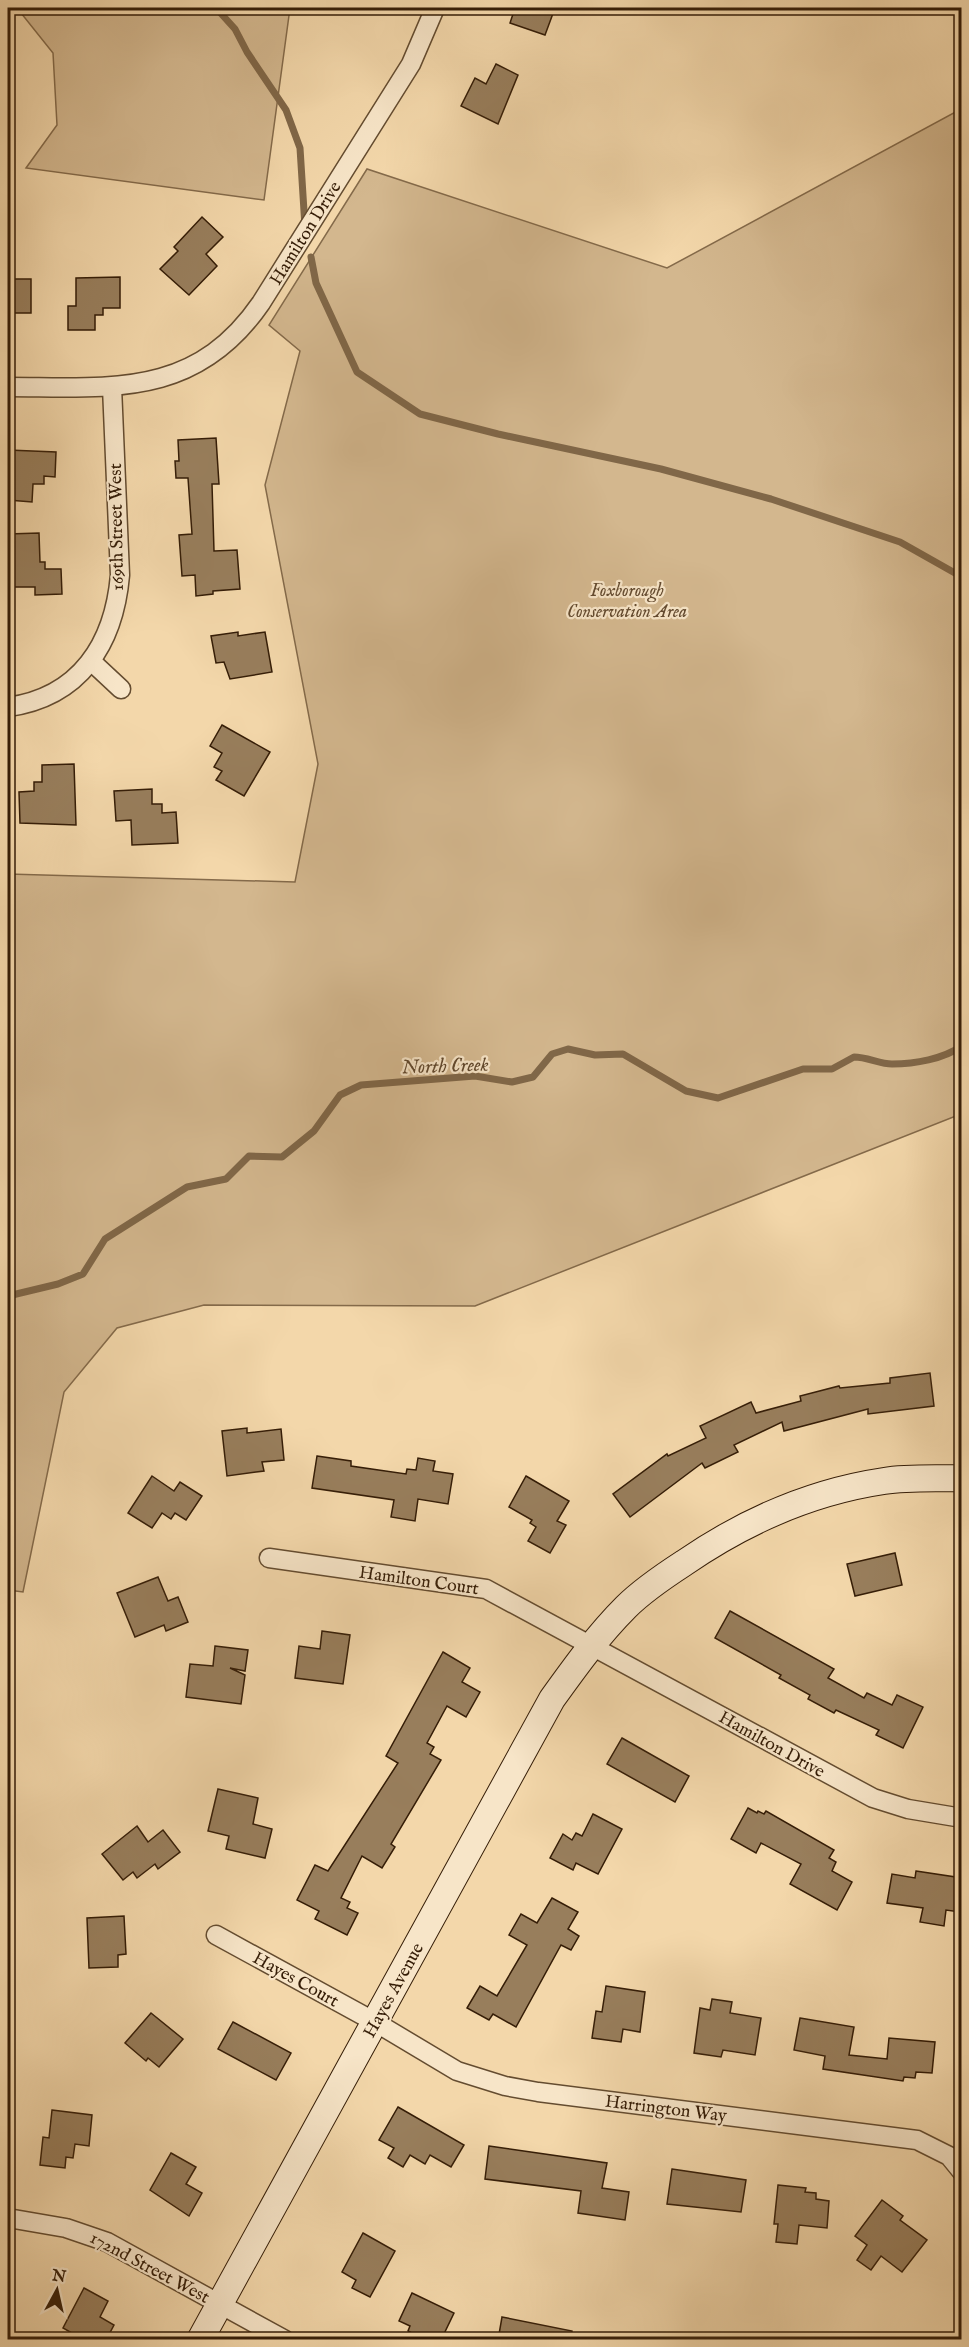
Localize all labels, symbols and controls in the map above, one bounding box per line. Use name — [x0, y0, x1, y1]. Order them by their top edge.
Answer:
street label: Hamilton Drive — [265, 178, 347, 290]
street label: 169th Street West — [105, 463, 130, 591]
park label: Foxborough Conservation Area — [567, 580, 687, 624]
water label: North Creek — [401, 1052, 489, 1081]
street label: Hamilton Court — [357, 1562, 480, 1601]
street label: Hamilton Drive — [714, 1707, 828, 1784]
street label: Hayes Avenue — [359, 1939, 430, 2042]
street label: Hayes Court — [248, 1947, 342, 2013]
street label: Harrington Way — [604, 2091, 728, 2128]
street label: 172nd Street West — [85, 2227, 213, 2310]
north arrow — [27, 2260, 87, 2320]
text: N — [50, 2266, 67, 2288]

